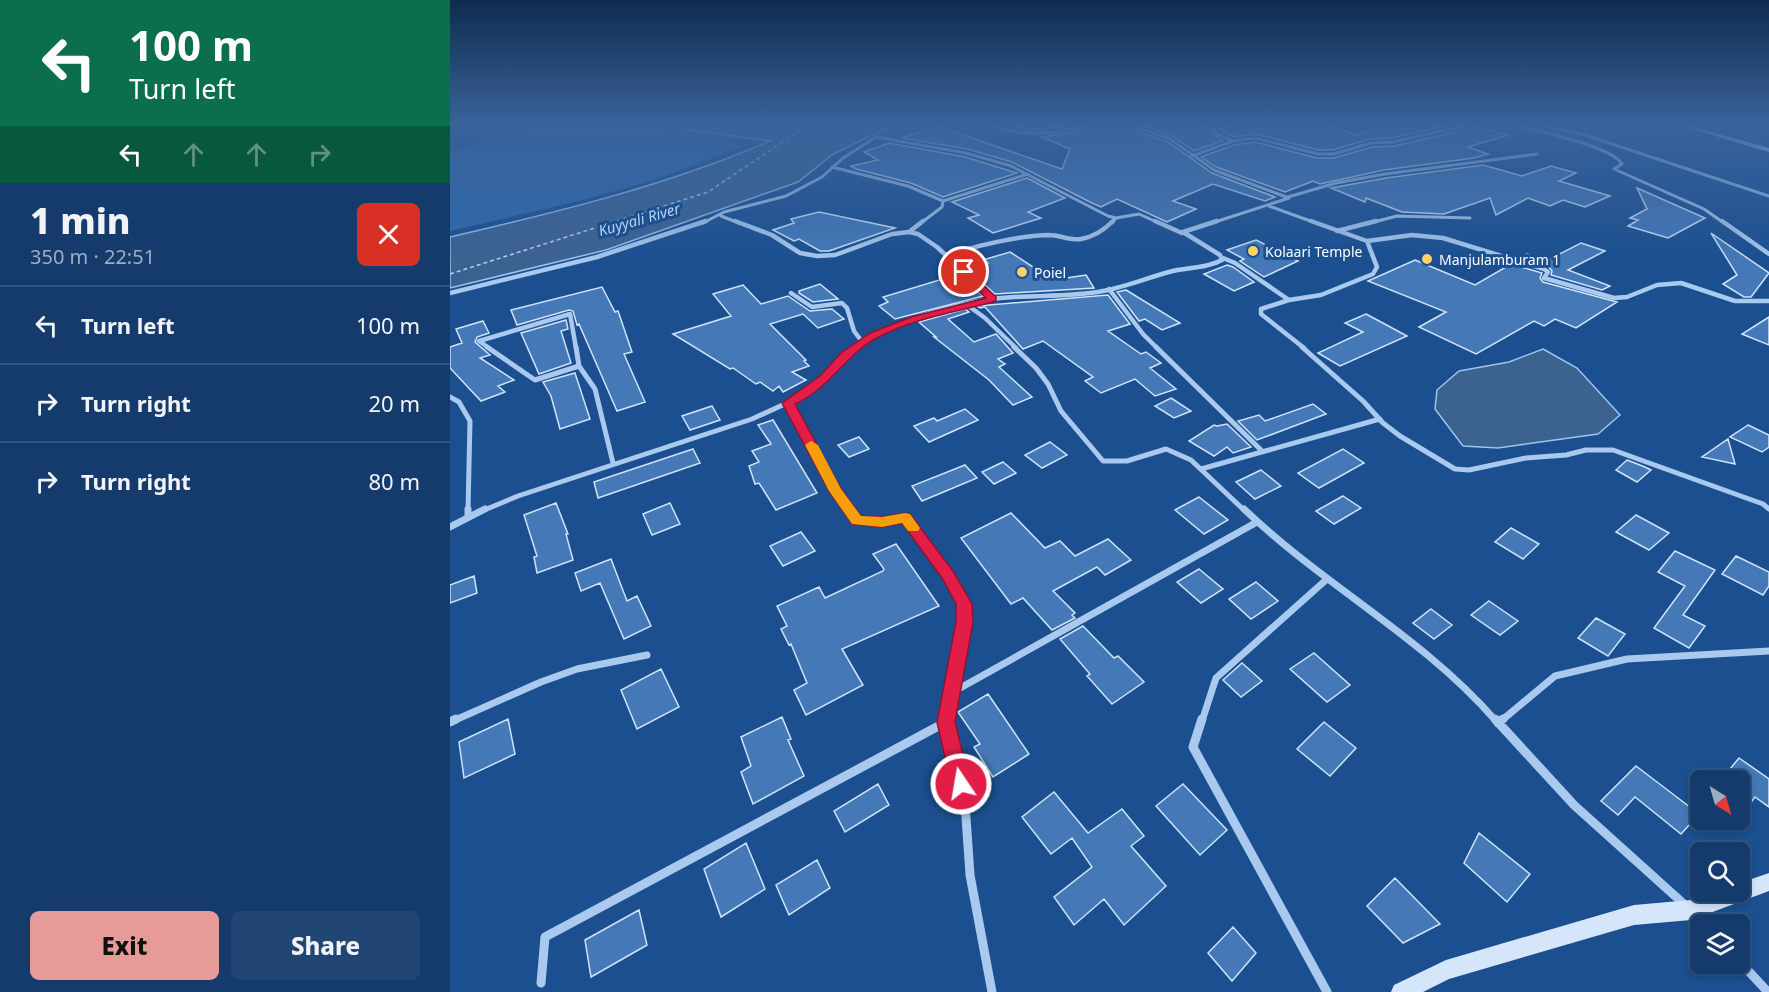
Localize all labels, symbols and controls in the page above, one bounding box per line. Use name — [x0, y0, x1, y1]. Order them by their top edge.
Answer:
text: 100 m — [129, 16, 253, 73]
icon: left — [30, 24, 108, 102]
text: Turn left — [129, 70, 235, 107]
icon: left — [114, 138, 147, 171]
icon: ahead — [177, 138, 210, 171]
icon: ahead — [240, 138, 273, 171]
icon: right — [303, 138, 336, 171]
text: 1 min — [30, 196, 131, 245]
water label: Kuyyali River — [596, 197, 683, 240]
button: close — [357, 203, 420, 266]
place label: Kolaari Temple — [1265, 242, 1363, 261]
text: 350 m · 22:51 — [30, 243, 155, 270]
marker: Kolaari Temple — [1246, 244, 1260, 258]
pin — [938, 246, 989, 297]
place label: Manjulamburam 1 — [1439, 250, 1560, 269]
marker: Manjulamburam 1 — [1420, 252, 1434, 266]
icon: arrive — [947, 255, 980, 288]
place label: Poiel — [1034, 263, 1066, 282]
marker: Poiel — [1015, 265, 1029, 279]
icon: left — [30, 309, 63, 342]
text: Turn left — [81, 310, 175, 340]
text: 100 m — [356, 310, 420, 340]
icon: right — [30, 387, 63, 420]
text: Turn right — [81, 388, 191, 418]
text: 20 m — [369, 388, 420, 418]
icon: right — [30, 465, 63, 498]
text: Turn right — [81, 466, 191, 496]
text: 80 m — [369, 466, 420, 496]
position arrow — [929, 752, 993, 816]
north arrow — [1690, 770, 1750, 830]
map controls — [1690, 770, 1750, 974]
button: search — [1690, 842, 1750, 902]
button: Exit — [30, 911, 219, 980]
button: Share — [231, 911, 420, 980]
button: layers — [1690, 914, 1750, 974]

